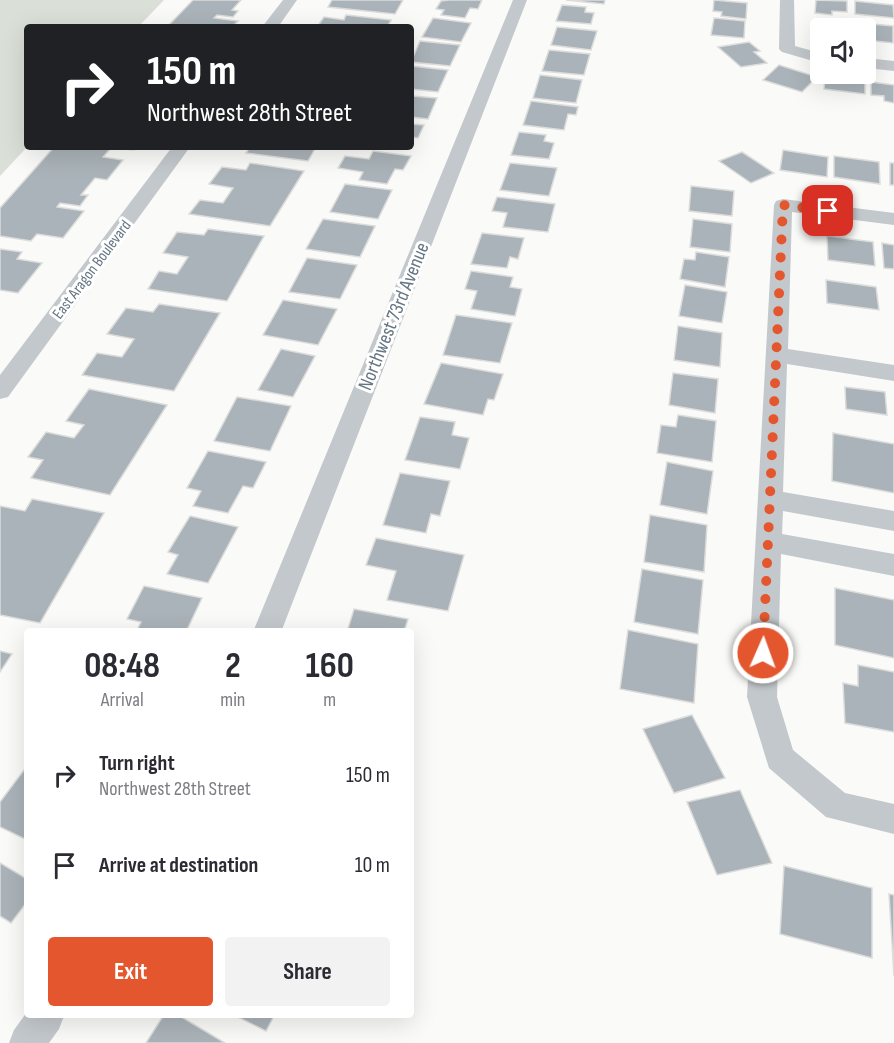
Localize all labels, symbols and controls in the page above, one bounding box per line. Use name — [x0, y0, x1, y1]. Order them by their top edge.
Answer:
map controls — [810, 18, 876, 84]
button: sound — [810, 18, 876, 84]
text: 150 m — [147, 46, 236, 97]
icon: right — [48, 48, 126, 126]
text: Northwest 28th Street — [147, 97, 352, 129]
pin — [802, 185, 853, 236]
icon: arrive — [811, 194, 844, 227]
street label: East Aragon Boulevard — [49, 217, 135, 323]
street label: Northwest 73rd Avenue — [353, 239, 434, 394]
position arrow — [731, 621, 795, 685]
text: 08:48 — [84, 645, 160, 688]
text: 2 — [225, 645, 241, 688]
text: 160 — [306, 645, 354, 688]
text: Arrival — [101, 688, 144, 712]
text: min — [220, 688, 245, 712]
text: m — [323, 688, 336, 712]
text: Turn right — [99, 750, 175, 777]
icon: right — [48, 759, 81, 792]
text: 150 m — [346, 762, 390, 789]
text: Northwest 28th Street — [99, 777, 251, 801]
icon: arrive — [48, 849, 81, 882]
text: Arrive at destination — [99, 852, 258, 879]
text: 10 m — [355, 852, 390, 879]
button: Exit — [48, 937, 213, 1006]
button: Share — [225, 937, 390, 1006]

